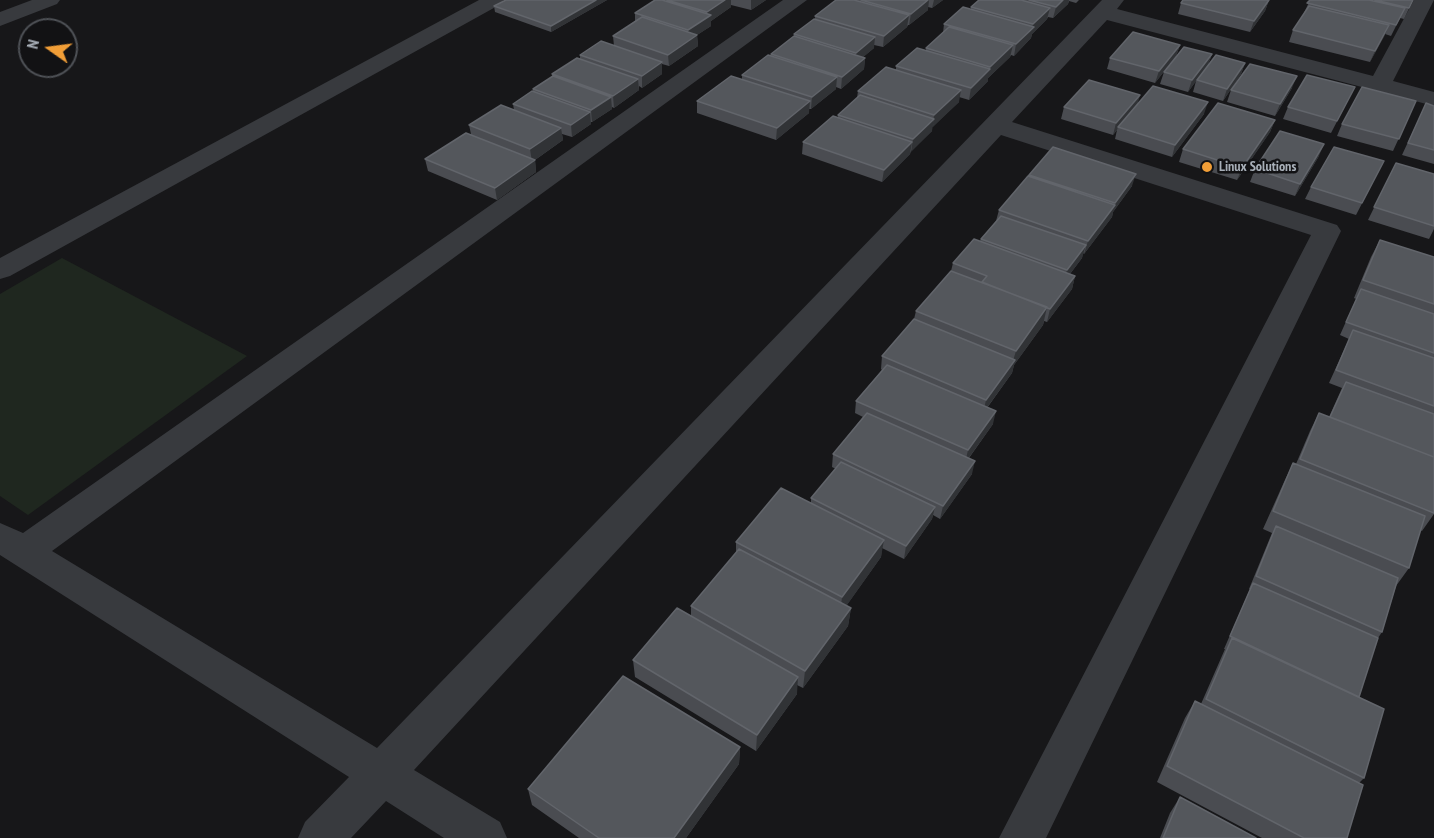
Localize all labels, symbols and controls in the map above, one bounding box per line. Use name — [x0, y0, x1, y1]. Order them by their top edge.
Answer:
north arrow — [18, 18, 78, 78]
text: N — [22, 38, 43, 51]
place label: Linux Solutions — [1219, 159, 1296, 175]
marker: Linux Solutions — [1200, 160, 1214, 174]

